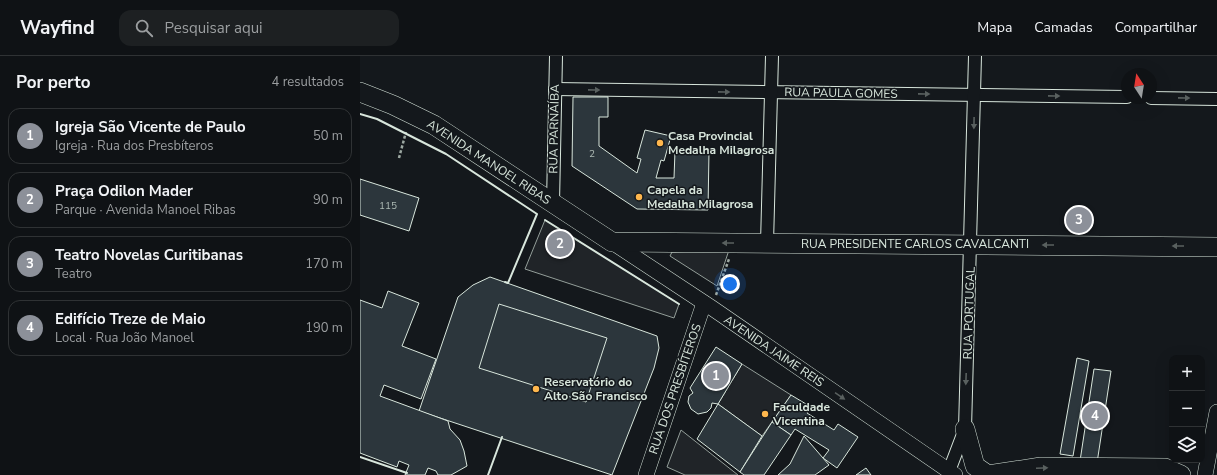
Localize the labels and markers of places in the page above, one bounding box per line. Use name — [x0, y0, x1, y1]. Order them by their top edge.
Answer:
place label: Casa Provincial Medalha Milagrosa — [668, 128, 774, 158]
marker: Casa Provincial Medalha Milagrosa — [655, 138, 665, 148]
place label: Capela da Medalha Milagrosa — [647, 182, 753, 212]
marker: Capela da Medalha Milagrosa — [634, 192, 644, 202]
pin: 3 — [1066, 205, 1092, 235]
pin: 2 — [547, 229, 573, 259]
pin: 1 — [703, 361, 729, 391]
place label: Reservatório do Alto São Francisco — [544, 374, 648, 404]
marker: Reservatório do Alto São Francisco — [531, 384, 541, 394]
place label: Faculdade Vicentina — [772, 399, 830, 429]
pin: 4 — [1082, 401, 1108, 431]
marker: Faculdade Vicentina — [760, 409, 770, 419]

